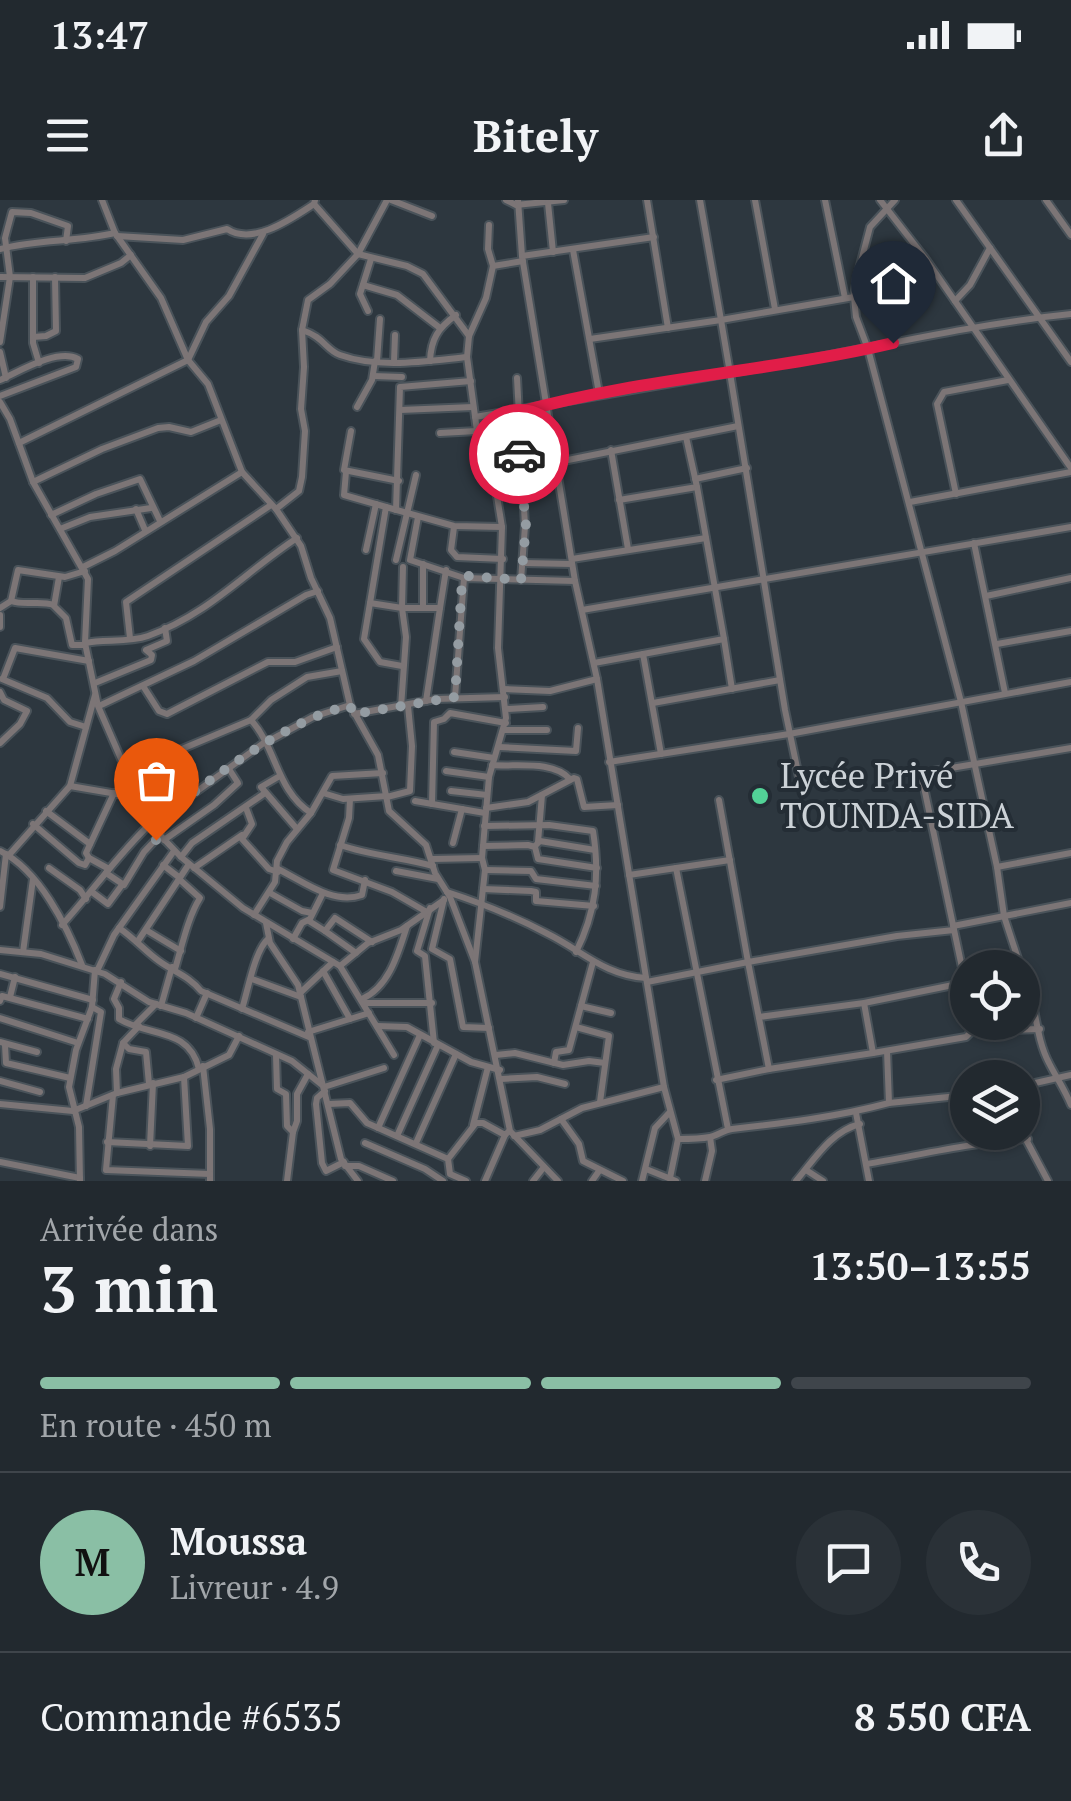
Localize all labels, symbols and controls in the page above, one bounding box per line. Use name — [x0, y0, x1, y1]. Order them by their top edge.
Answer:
text: 13:47 — [50, 10, 149, 60]
text: Bitely — [473, 105, 598, 165]
icon: menu — [40, 108, 95, 163]
icon: share — [976, 108, 1031, 163]
pin — [851, 241, 936, 344]
icon: home — [866, 256, 921, 311]
courier — [469, 404, 569, 504]
icon: car — [492, 427, 547, 482]
pin — [114, 738, 199, 841]
place label: Lycée Privé TOUNDA-SIDA — [780, 752, 1014, 838]
icon: bag — [129, 753, 184, 808]
marker: Lycée Privé TOUNDA-SIDA — [749, 785, 771, 807]
map controls — [950, 950, 1040, 1150]
button: locate — [950, 950, 1040, 1040]
button: layers — [950, 1060, 1040, 1150]
text: Arrivée dans — [40, 1208, 218, 1250]
text: 13:50–13:55 — [809, 1241, 1031, 1291]
text: 3 min — [40, 1244, 218, 1331]
text: En route · 450 m — [40, 1404, 272, 1446]
button: chat — [796, 1510, 901, 1615]
button: phone — [926, 1510, 1031, 1615]
text: Moussa — [170, 1516, 307, 1566]
text: M — [75, 1537, 110, 1587]
text: Livreur · 4.9 — [170, 1566, 339, 1608]
text: Commande #6535 — [40, 1692, 343, 1742]
text: 8 550 CFA — [854, 1692, 1031, 1742]

